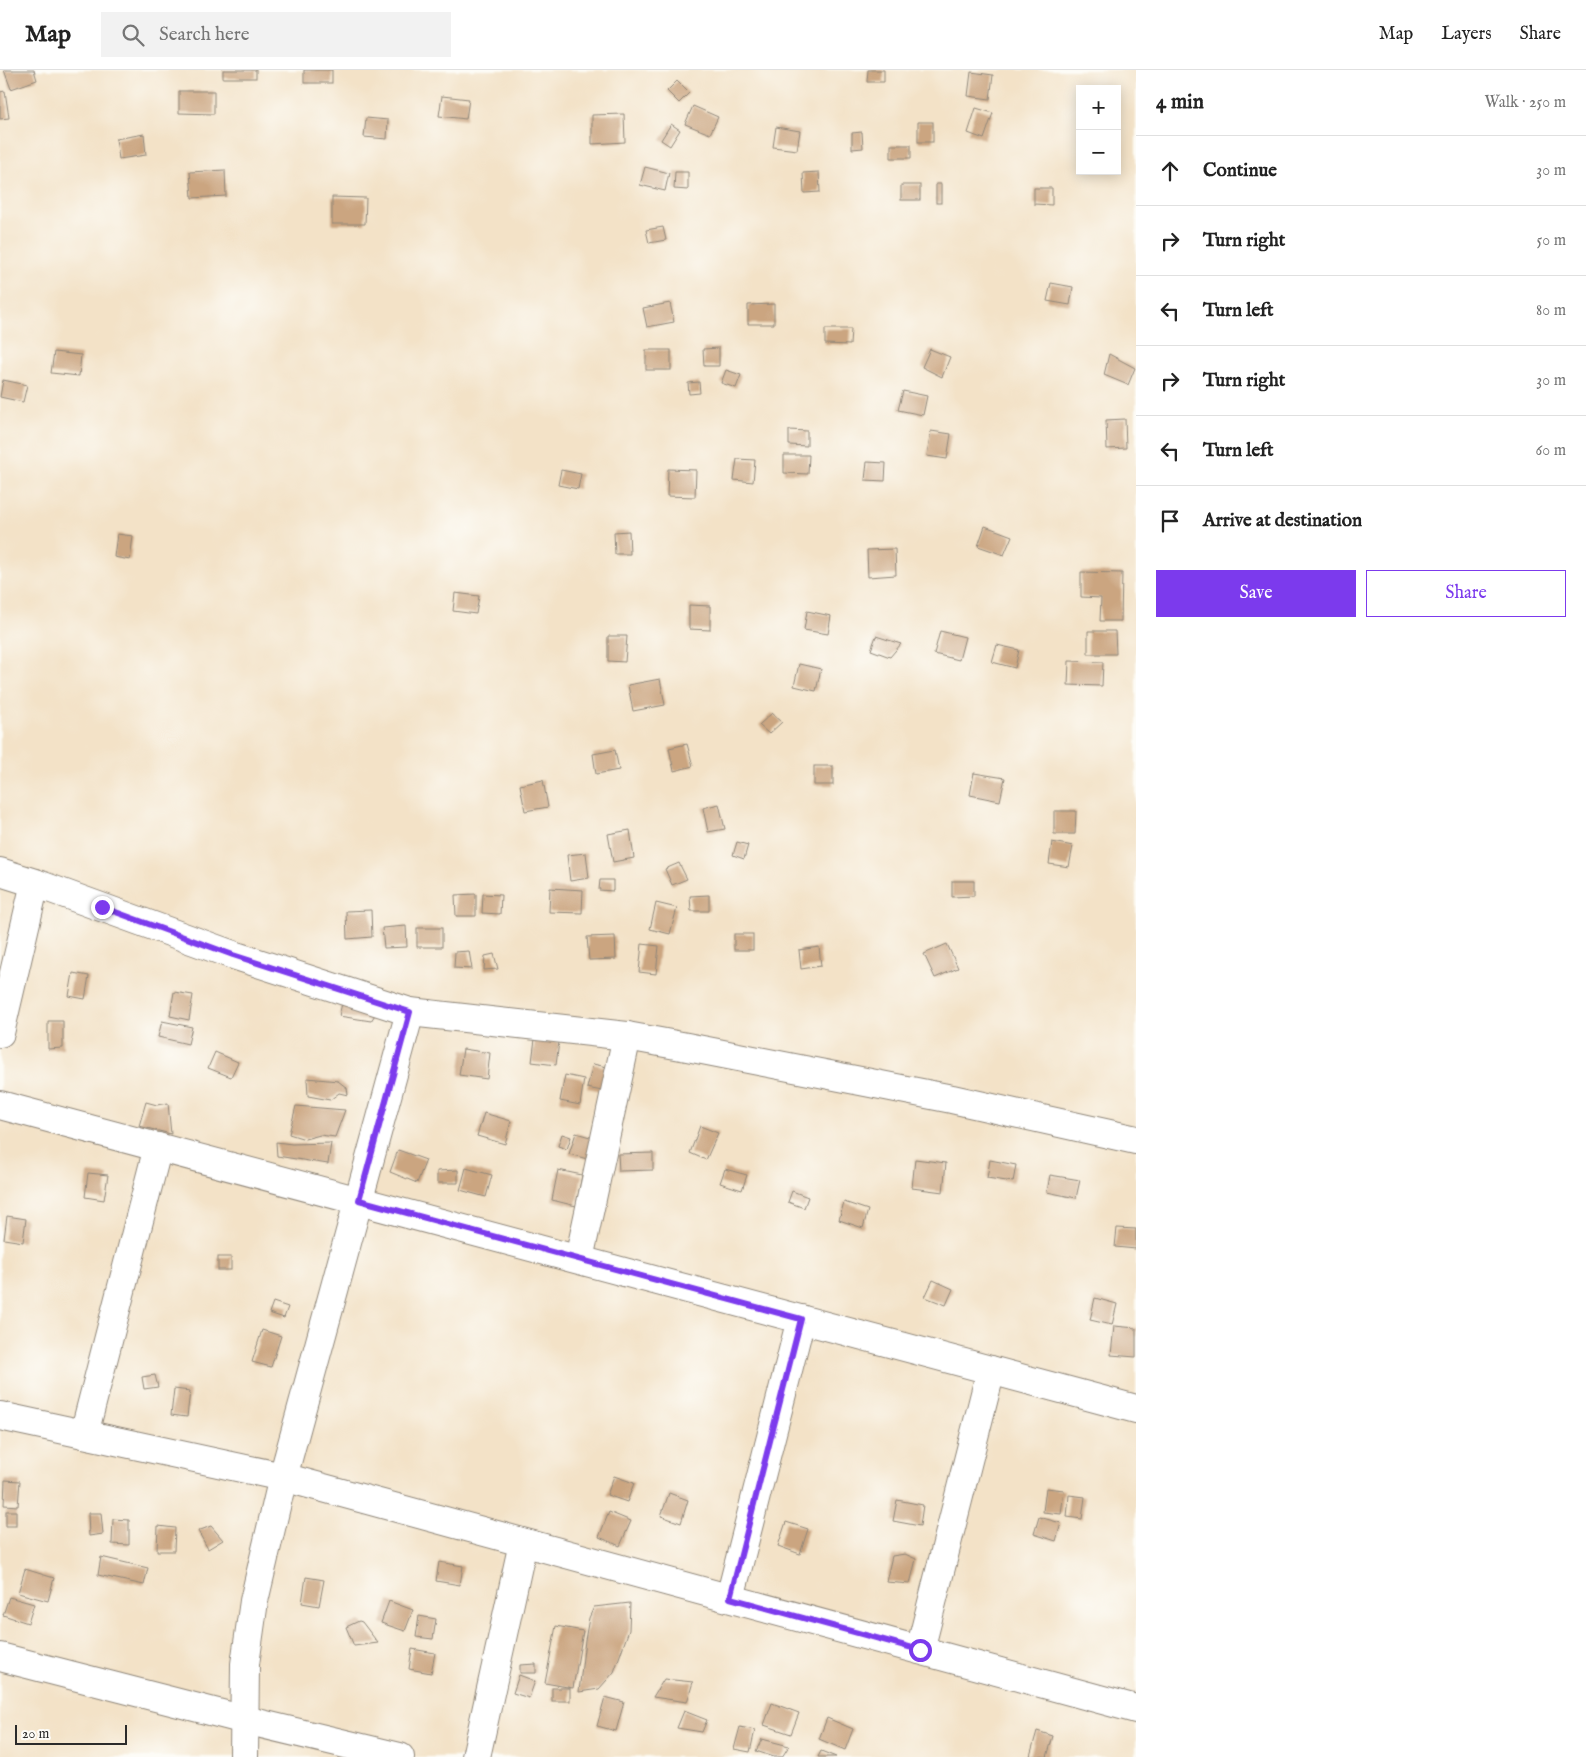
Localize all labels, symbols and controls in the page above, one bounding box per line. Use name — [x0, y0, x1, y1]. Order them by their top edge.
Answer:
search box — [101, 12, 451, 57]
text: Map — [25, 19, 71, 50]
icon: search — [119, 21, 147, 49]
text: Search here — [159, 23, 250, 47]
text: Map — [1379, 23, 1413, 46]
text: Layers — [1441, 23, 1492, 46]
text: Share — [1520, 23, 1561, 46]
map controls — [1076, 85, 1121, 175]
button: + — [1076, 85, 1121, 130]
text: 4 min — [1156, 89, 1204, 116]
text: Walk · 250 m — [1484, 93, 1566, 113]
button: − — [1076, 130, 1121, 175]
icon: ahead — [1156, 157, 1184, 185]
text: Continue — [1203, 159, 1277, 183]
text: 30 m — [1536, 161, 1566, 181]
icon: right — [1156, 227, 1184, 255]
text: Turn right — [1203, 229, 1285, 253]
text: 50 m — [1537, 231, 1566, 251]
icon: left — [1156, 297, 1184, 325]
text: Turn left — [1203, 299, 1274, 323]
text: 80 m — [1536, 301, 1566, 321]
icon: right — [1156, 367, 1184, 395]
text: Turn right — [1203, 369, 1285, 393]
text: 30 m — [1536, 371, 1566, 391]
icon: left — [1156, 437, 1184, 465]
text: Turn left — [1203, 439, 1274, 463]
text: 60 m — [1536, 441, 1566, 461]
icon: arrive — [1156, 507, 1184, 535]
text: Arrive at destination — [1203, 509, 1362, 533]
button: Save — [1156, 570, 1356, 617]
button: Share — [1366, 570, 1566, 617]
route end — [91, 896, 114, 919]
route start — [909, 1639, 932, 1662]
scale bar — [15, 1722, 128, 1745]
text: 20 m — [22, 1725, 49, 1743]

